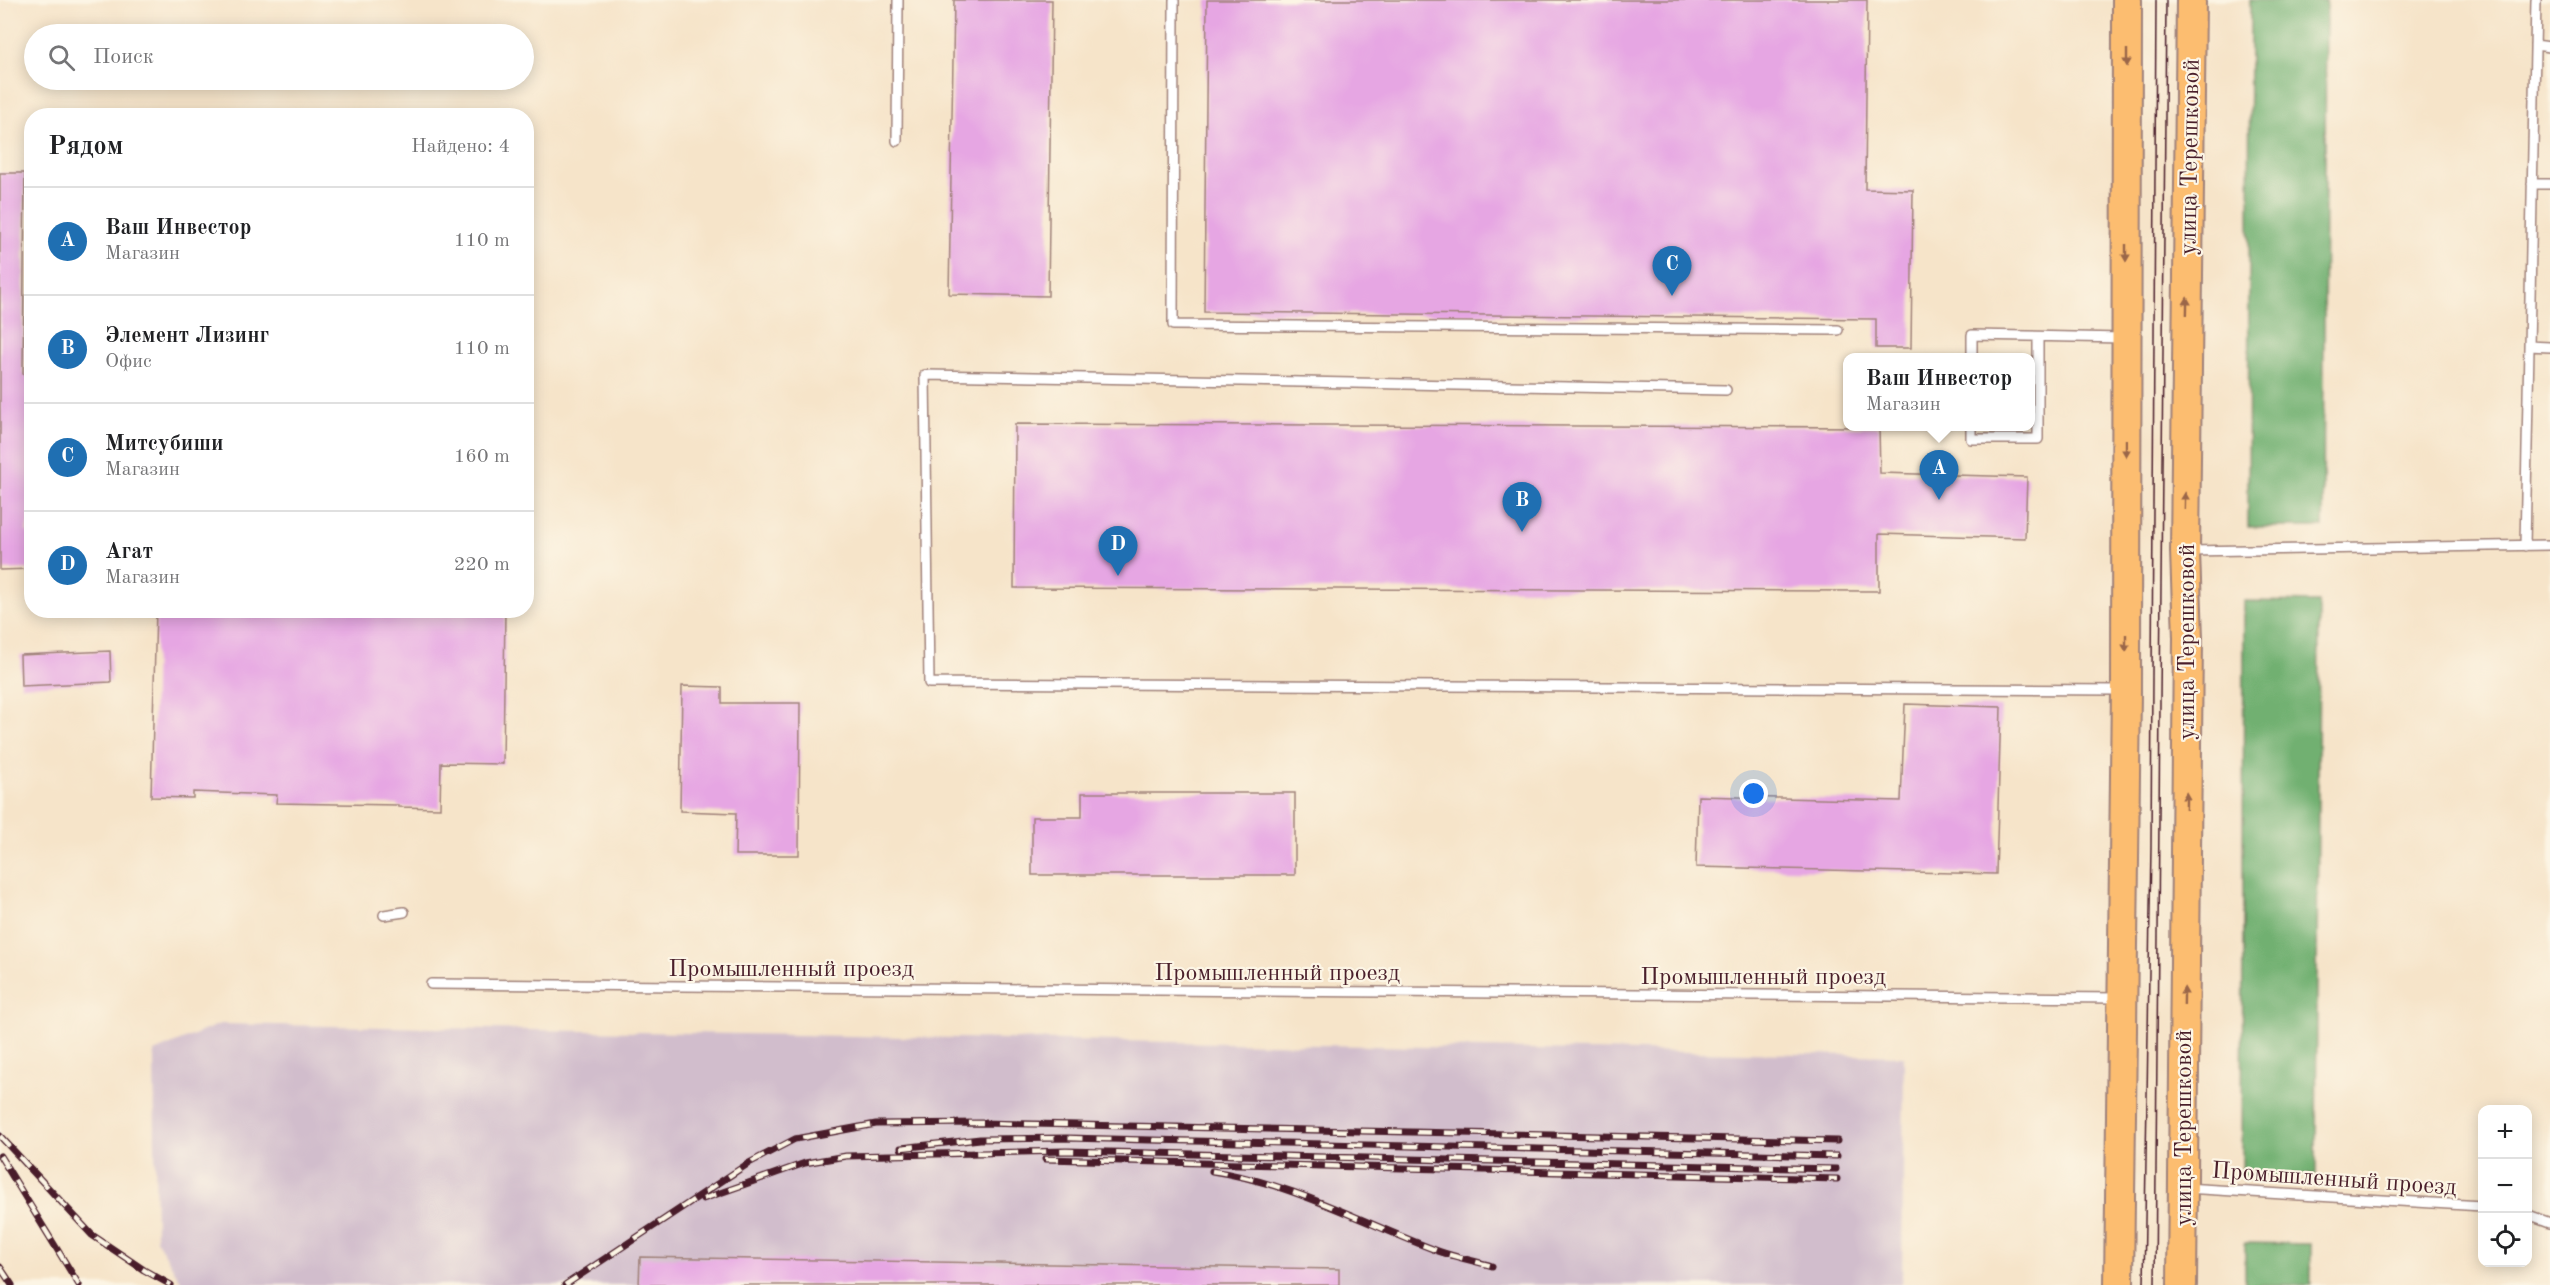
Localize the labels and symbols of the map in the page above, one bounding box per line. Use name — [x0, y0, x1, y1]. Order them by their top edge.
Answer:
one-way arrow — [2122, 49, 2132, 68]
street label: улица Терешковой — [2177, 58, 2205, 256]
one-way arrow — [2121, 244, 2131, 263]
pin: C — [1652, 246, 1692, 296]
one-way arrow — [2182, 296, 2192, 315]
one-way arrow — [2121, 439, 2131, 458]
pin: A — [1920, 450, 1958, 500]
pin: B — [1502, 482, 1541, 532]
one-way arrow — [2180, 491, 2190, 510]
pin: D — [1098, 526, 1138, 576]
street label: улица Терешковой — [2176, 544, 2200, 740]
one-way arrow — [2121, 634, 2131, 653]
your location — [1739, 779, 1768, 808]
one-way arrow — [2181, 791, 2191, 810]
street label: Промышленный проезд — [668, 958, 914, 982]
street label: Промышленный проезд — [1154, 962, 1400, 986]
street label: Промышленный проезд — [1640, 966, 1886, 990]
one-way arrow — [2179, 986, 2189, 1005]
street label: улица Терешковой — [2173, 1030, 2197, 1226]
street label: Промышленный проезд — [2211, 1159, 2457, 1201]

